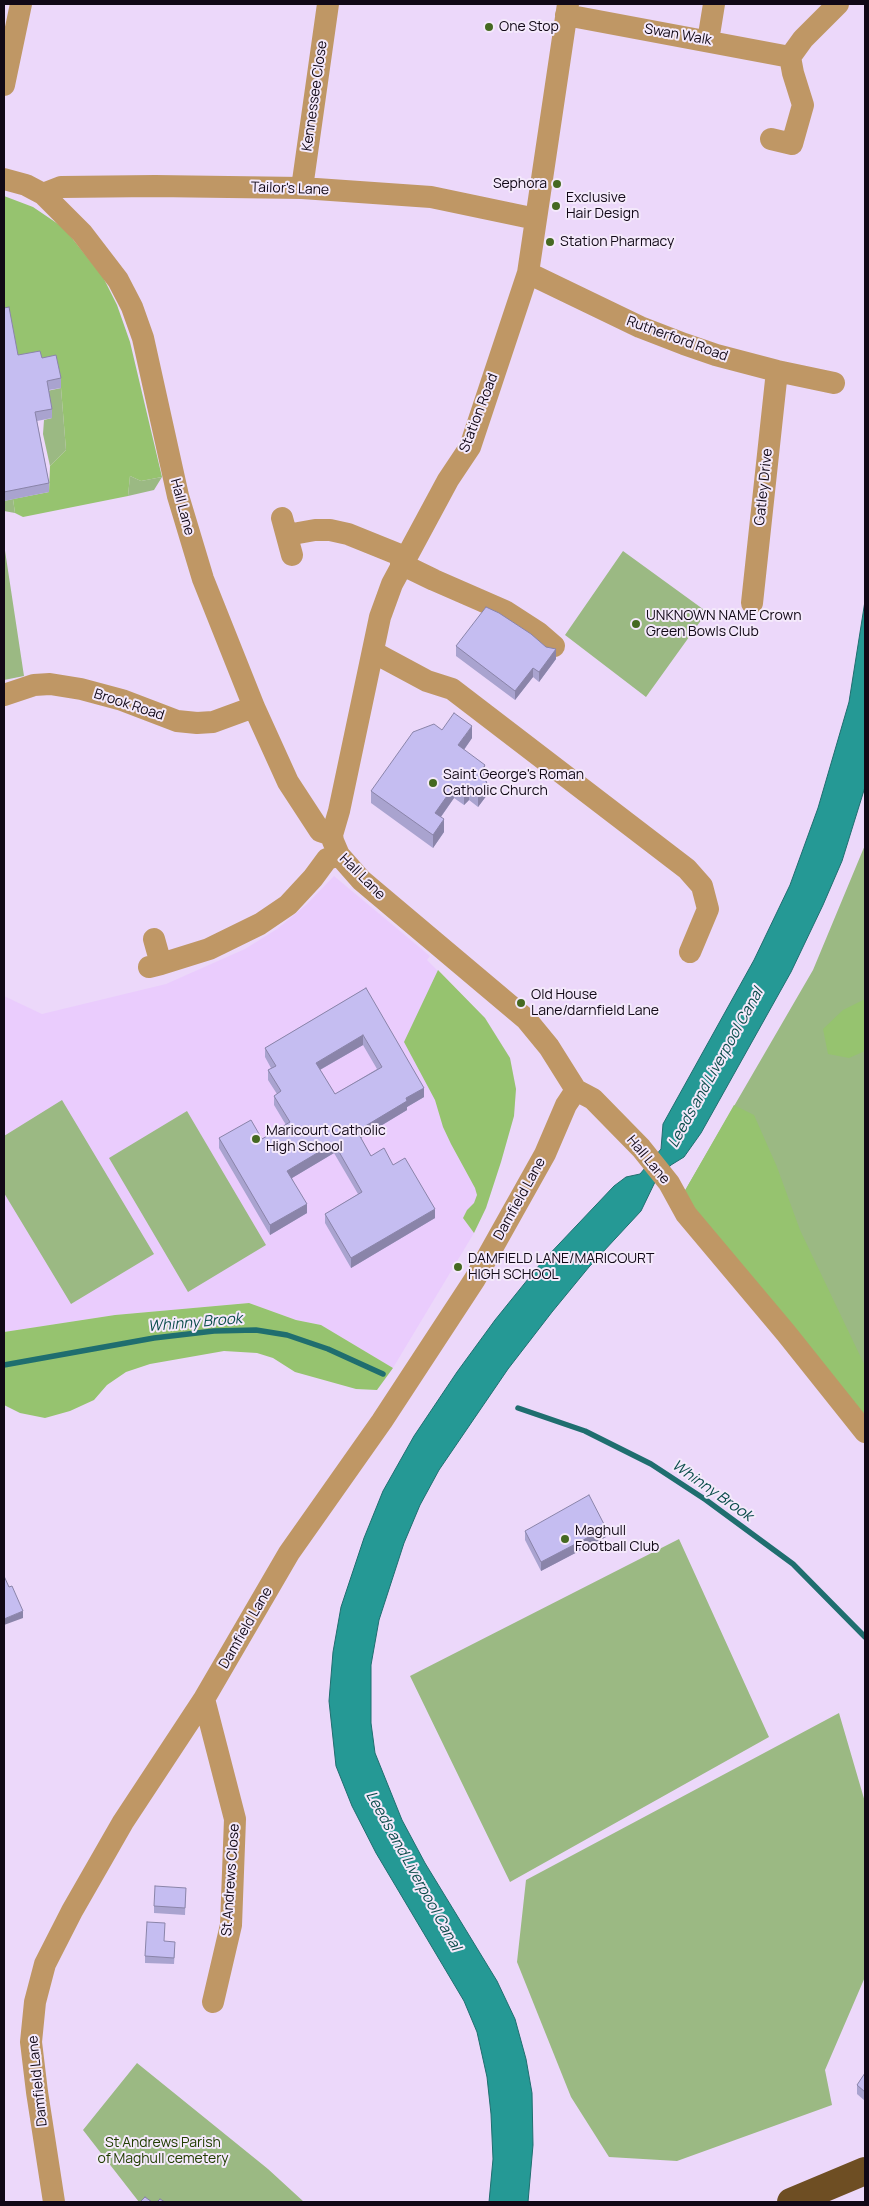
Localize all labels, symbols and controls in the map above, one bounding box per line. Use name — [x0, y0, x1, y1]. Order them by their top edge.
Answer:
place label: One Stop — [499, 19, 559, 35]
marker: One Stop — [483, 21, 495, 33]
street label: Swan Walk — [643, 21, 713, 49]
street label: Kennessee Close — [299, 40, 331, 152]
place label: Sephora — [493, 176, 547, 192]
marker: Sephora — [551, 178, 563, 190]
street label: Tailor's Lane — [251, 179, 329, 199]
place label: Exclusive Hair Design — [566, 190, 639, 222]
marker: Exclusive Hair Design — [550, 200, 562, 212]
place label: Station Pharmacy — [560, 234, 674, 250]
marker: Station Pharmacy — [544, 236, 556, 248]
street label: Rutherford Road — [624, 313, 730, 365]
street label: Station Road — [456, 371, 502, 455]
street label: Gatley Drive — [752, 448, 776, 526]
street label: Hall Lane — [166, 477, 198, 537]
place label: UNKNOWN NAME Crown Green Bowls Club — [646, 608, 801, 640]
marker: UNKNOWN NAME Crown Green Bowls Club — [630, 618, 642, 630]
street label: Brook Road — [92, 686, 166, 724]
place label: Saint George's Roman Catholic Church — [443, 767, 584, 800]
marker: Saint George's Roman Catholic Church — [427, 777, 439, 789]
street label: Hall Lane — [336, 851, 388, 903]
water label: Leeds and Liverpool Canal — [665, 985, 767, 1151]
place label: Old House Lane/darnfield Lane — [531, 987, 659, 1020]
marker: Old House Lane/darnfield Lane — [515, 997, 527, 1009]
place label: Maricourt Catholic High School — [266, 1123, 386, 1156]
street label: Hall Lane — [623, 1132, 673, 1188]
marker: Maricourt Catholic High School — [250, 1133, 262, 1145]
street label: Damfield Lane — [490, 1155, 550, 1243]
place label: DAMFIELD LANE/MARICOURT HIGH SCHOOL — [468, 1251, 654, 1284]
marker: DAMFIELD LANE/MARICOURT HIGH SCHOOL — [452, 1261, 464, 1273]
water label: Whinny Brook — [147, 1310, 243, 1336]
water label: Whinny Brook — [668, 1457, 756, 1525]
place label: Maghull Football Club — [575, 1523, 659, 1555]
marker: Maghull Football Club — [559, 1533, 571, 1545]
street label: Damfield Lane — [216, 1584, 276, 1672]
water label: Leeds and Liverpool Canal — [362, 1788, 464, 1954]
street label: St Andrews Close — [219, 1823, 243, 1937]
street label: Damfield Lane — [25, 2035, 51, 2127]
park label: St Andrews Parish of Maghull cemetery — [97, 2135, 229, 2168]

